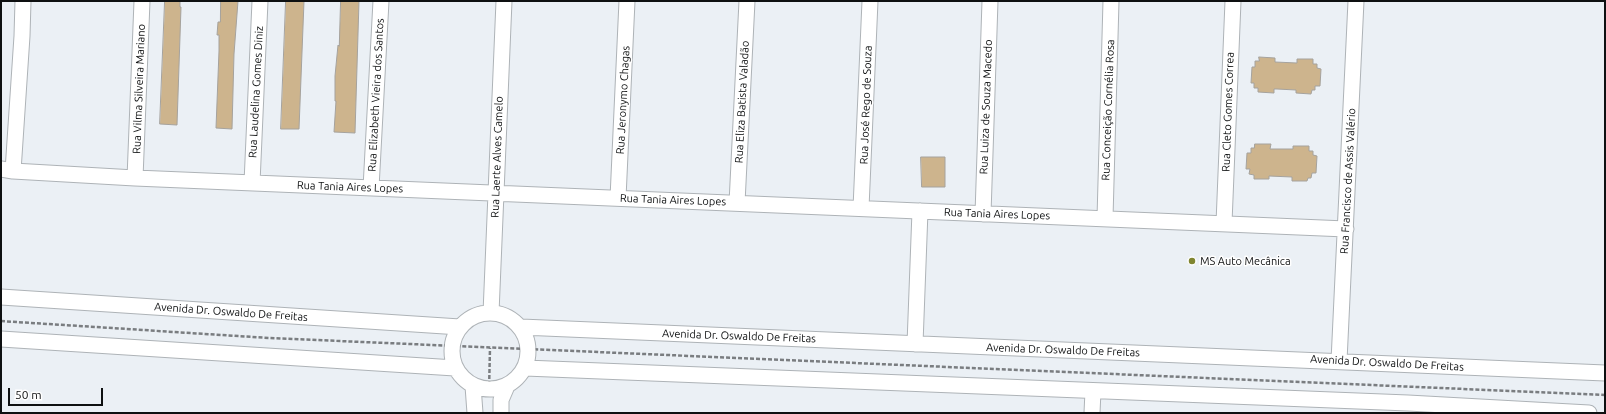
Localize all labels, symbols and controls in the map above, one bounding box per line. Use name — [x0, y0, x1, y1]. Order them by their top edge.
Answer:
street label: Rua Elizabeth Vieira dos Santos — [365, 18, 387, 172]
street label: Rua Vilma Silveira Mariano — [130, 24, 148, 154]
street label: Rua Laudelina Gomes Diniz — [246, 26, 266, 158]
street label: Rua Luiza de Souza Macedo — [977, 39, 995, 175]
street label: Rua Conceição Cornélia Rosa — [1099, 39, 1117, 181]
street label: Rua Eliza Batista Valadão — [732, 40, 752, 164]
street label: Rua Jeronymo Chagas — [614, 45, 632, 155]
street label: Rua José Rego de Souza — [857, 45, 875, 165]
street label: Rua Cleto Gomes Correa — [1219, 52, 1237, 172]
street label: Rua Laerte Alves Camelo — [488, 96, 506, 218]
street label: Rua Francisco de Assis Valério — [1338, 108, 1358, 254]
street label: Rua Tania Aires Lopes — [297, 179, 403, 195]
street label: Rua Tania Aires Lopes — [620, 192, 726, 208]
street label: Rua Tania Aires Lopes — [944, 206, 1050, 222]
place label: MS Auto Mecânica — [1200, 254, 1291, 268]
marker: MS Auto Mecânica — [1187, 256, 1197, 266]
street label: Avenida Dr. Oswaldo De Freitas — [154, 300, 308, 324]
street label: Avenida Dr. Oswaldo De Freitas — [662, 327, 816, 345]
street label: Avenida Dr. Oswaldo De Freitas — [986, 341, 1140, 359]
street label: Avenida Dr. Oswaldo De Freitas — [1310, 352, 1464, 374]
scale bar — [10, 380, 105, 406]
text: 50 m — [15, 388, 42, 401]

